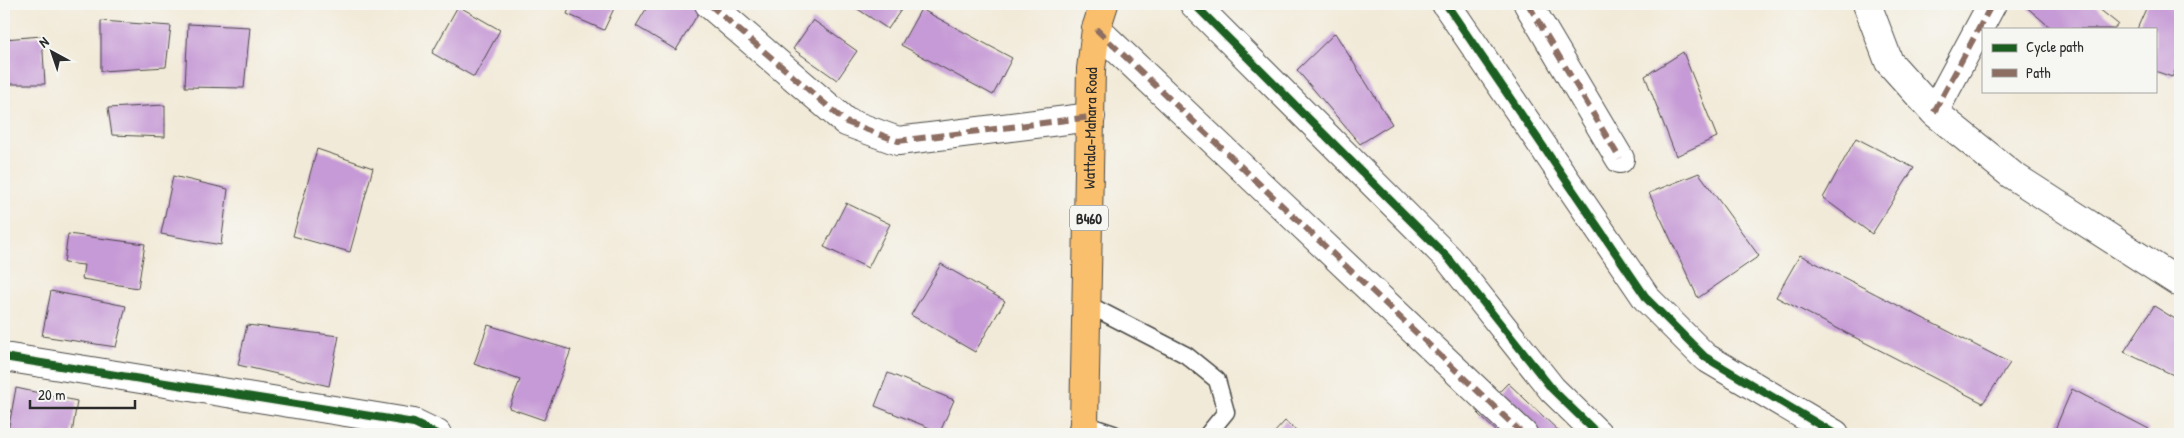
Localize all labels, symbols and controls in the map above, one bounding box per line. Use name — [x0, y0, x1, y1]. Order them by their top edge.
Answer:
north arrow — [28, 28, 78, 78]
legend — [1982, 28, 2156, 92]
text: N — [34, 32, 53, 51]
text: Cycle path — [2026, 36, 2084, 57]
text: Path — [2026, 62, 2051, 83]
street label: Wattala-Mahara Road — [1078, 67, 1102, 189]
road number: B460 — [1070, 206, 1108, 230]
scale bar — [30, 378, 135, 410]
text: 20 m — [38, 384, 65, 405]

